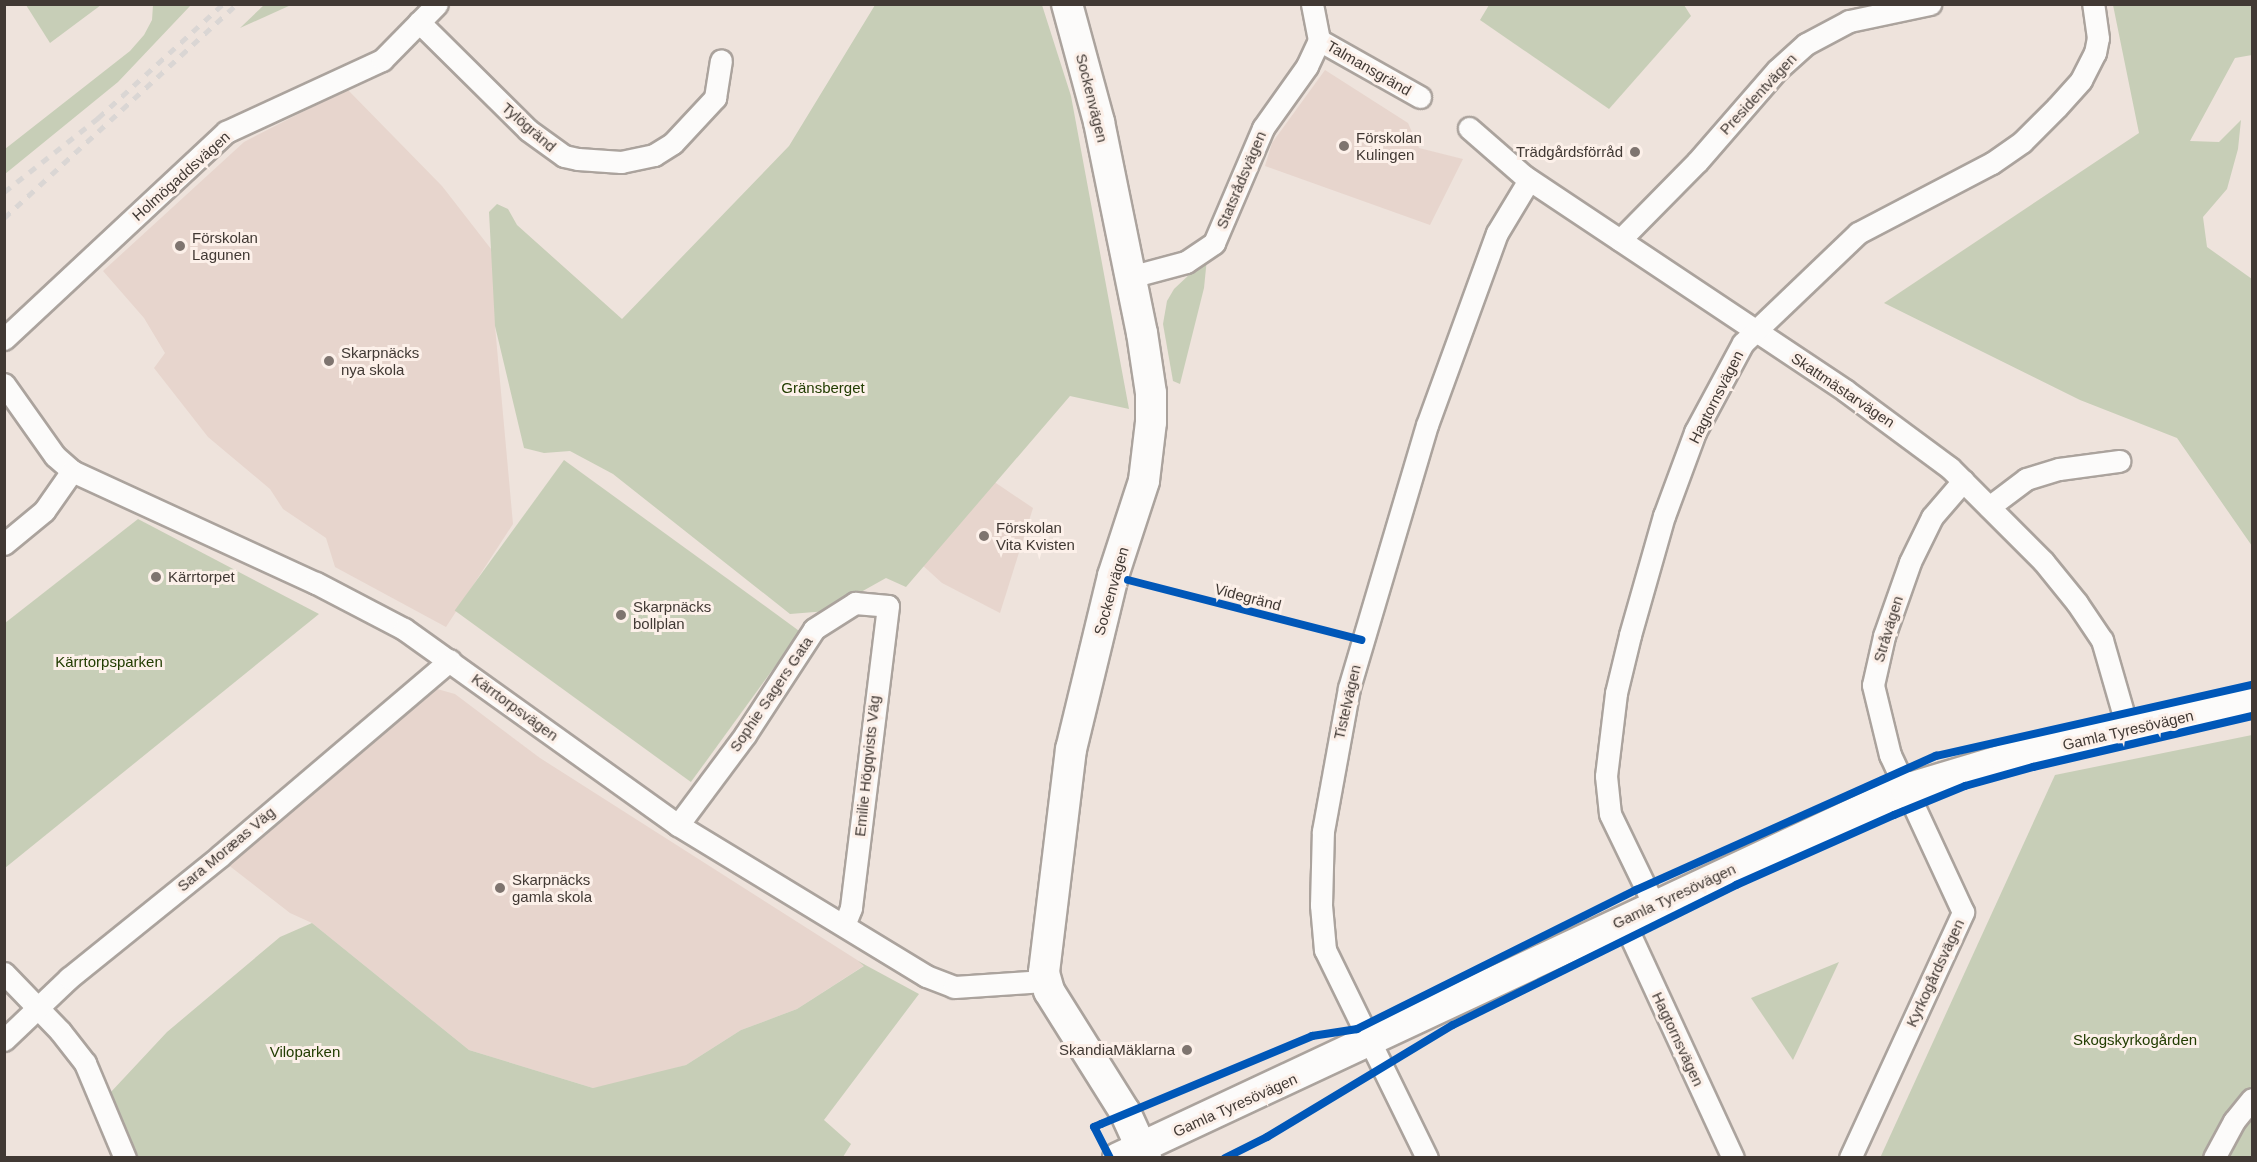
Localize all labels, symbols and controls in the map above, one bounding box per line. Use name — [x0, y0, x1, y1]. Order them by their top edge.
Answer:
street label: Talmansgränd — [1324, 37, 1414, 99]
street label: Presidentvägen — [1716, 50, 1800, 138]
street label: Sockenvägen — [1072, 52, 1112, 144]
street label: Tylögränd — [498, 99, 560, 155]
street label: Holmögaddsvägen — [129, 127, 233, 225]
place label: Förskolan Kulingen — [1356, 128, 1422, 163]
street label: Statsrådsvägen — [1212, 129, 1270, 231]
marker: Förskolan Kulingen — [1337, 139, 1351, 153]
place label: Trädgårdsförråd — [1516, 143, 1623, 161]
marker: Trädgårdsförråd — [1628, 145, 1642, 159]
place label: Förskolan Lagunen — [192, 228, 258, 263]
marker: Förskolan Lagunen — [173, 239, 187, 253]
place label: Skarpnäcks nya skola — [341, 343, 419, 378]
street label: Hagtornsvägen — [1685, 348, 1747, 446]
street label: Skattmästarvägen — [1788, 349, 1898, 431]
marker: Skarpnäcks nya skola — [322, 354, 336, 368]
park label: Gränsberget — [781, 379, 865, 397]
place label: Förskolan Vita Kvisten — [996, 518, 1075, 553]
marker: Förskolan Vita Kvisten — [977, 529, 991, 543]
street label: Sockenvägen — [1090, 545, 1132, 637]
place label: Kärrtorpet — [168, 568, 235, 586]
marker: Kärrtorpet — [149, 570, 163, 584]
street label: Videgränd — [1213, 579, 1283, 615]
street label: Stråvägen — [1869, 594, 1907, 664]
place label: Skarpnäcks bollplan — [633, 597, 711, 632]
marker: Skarpnäcks bollplan — [614, 608, 628, 622]
street label: Sophie Sagers Gata — [726, 633, 816, 755]
park label: Kärrtorpsparken — [55, 653, 163, 671]
street label: Tistelvägen — [1330, 663, 1364, 741]
street label: Kärrtorpsvägen — [468, 670, 562, 744]
street label: Emilie Högqvists Väg — [851, 695, 883, 837]
street label: Gamla Tyresövägen — [2061, 706, 2195, 754]
street label: Sara Moræas Väg — [174, 803, 278, 895]
street label: Gamla Tyresövägen — [1609, 859, 1739, 933]
place label: Skarpnäcks gamla skola — [512, 870, 592, 905]
marker: Skarpnäcks gamla skola — [493, 881, 507, 895]
street label: Kyrkogårdsvägen — [1902, 916, 1968, 1030]
street label: Hagtornsvägen — [1648, 989, 1708, 1089]
park label: Skogskyrkogården — [2073, 1031, 2197, 1049]
place label: SkandiaMäklarna — [1059, 1041, 1175, 1059]
park label: Viloparken — [270, 1043, 340, 1061]
marker: SkandiaMäklarna — [1180, 1043, 1194, 1057]
street label: Gamla Tyresövägen — [1170, 1069, 1300, 1141]

